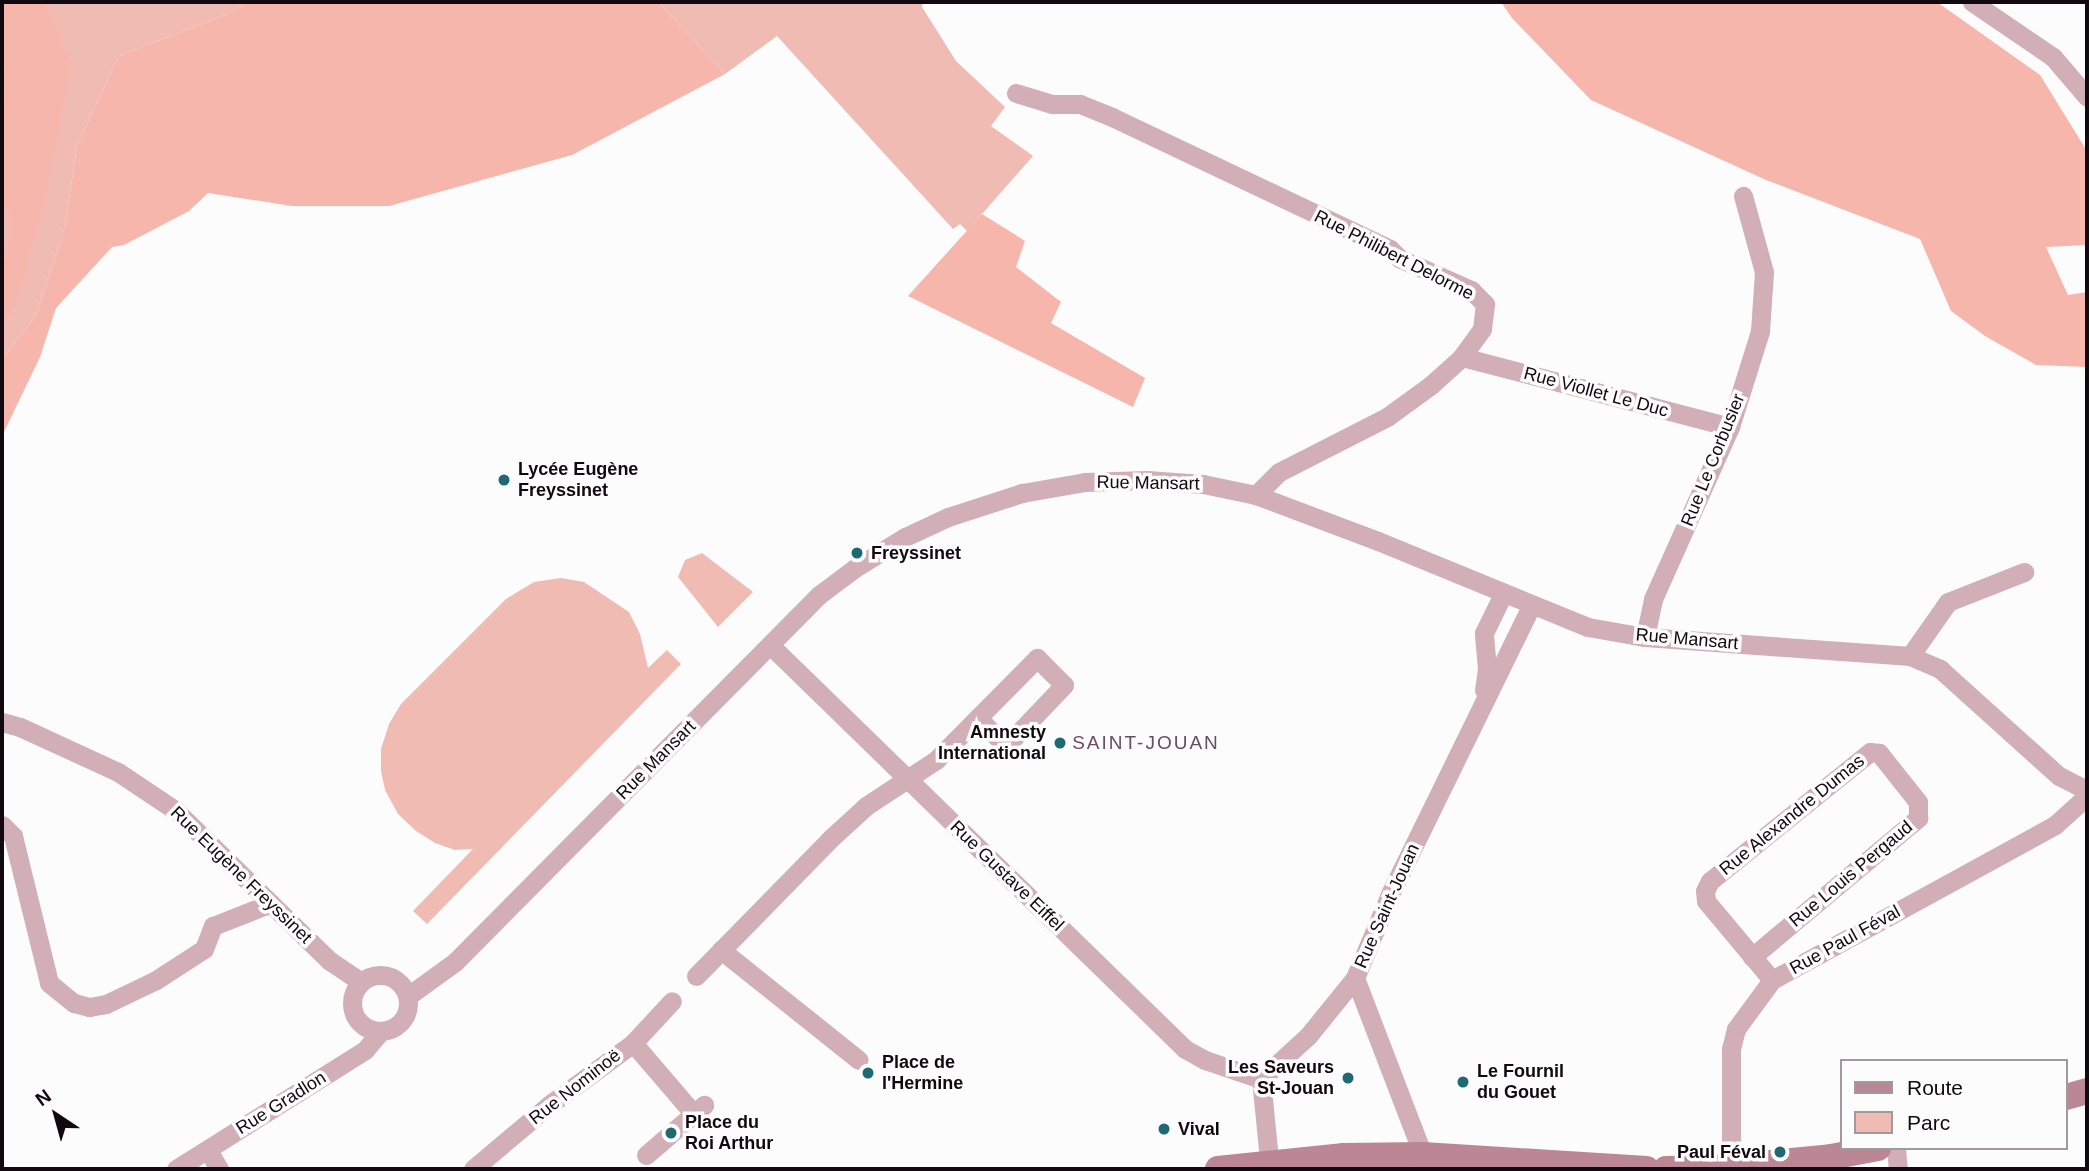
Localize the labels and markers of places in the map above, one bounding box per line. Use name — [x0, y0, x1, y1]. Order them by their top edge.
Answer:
place label: Lycée Eugène Freyssinet — [518, 459, 638, 502]
marker: Lycée Eugène Freyssinet — [496, 472, 512, 488]
place label: Freyssinet — [871, 542, 961, 564]
marker: Freyssinet — [849, 545, 865, 561]
place label: Amnesty International — [938, 722, 1046, 764]
marker: Amnesty International — [1052, 735, 1068, 751]
place label: Place de l'Hermine — [882, 1052, 963, 1094]
place label: Les Saveurs St-Jouan — [1228, 1057, 1334, 1100]
place label: Le Fournil du Gouet — [1477, 1061, 1564, 1104]
marker: Place de l'Hermine — [860, 1065, 876, 1081]
marker: Les Saveurs St-Jouan — [1340, 1070, 1356, 1086]
marker: Le Fournil du Gouet — [1455, 1074, 1471, 1090]
place label: Place du Roi Arthur — [685, 1112, 774, 1154]
place label: Vival — [1178, 1118, 1220, 1140]
marker: Vival — [1156, 1121, 1172, 1137]
marker: Place du Roi Arthur — [663, 1125, 679, 1141]
place label: Paul Féval — [1677, 1141, 1766, 1163]
marker: Paul Féval — [1772, 1144, 1788, 1160]

